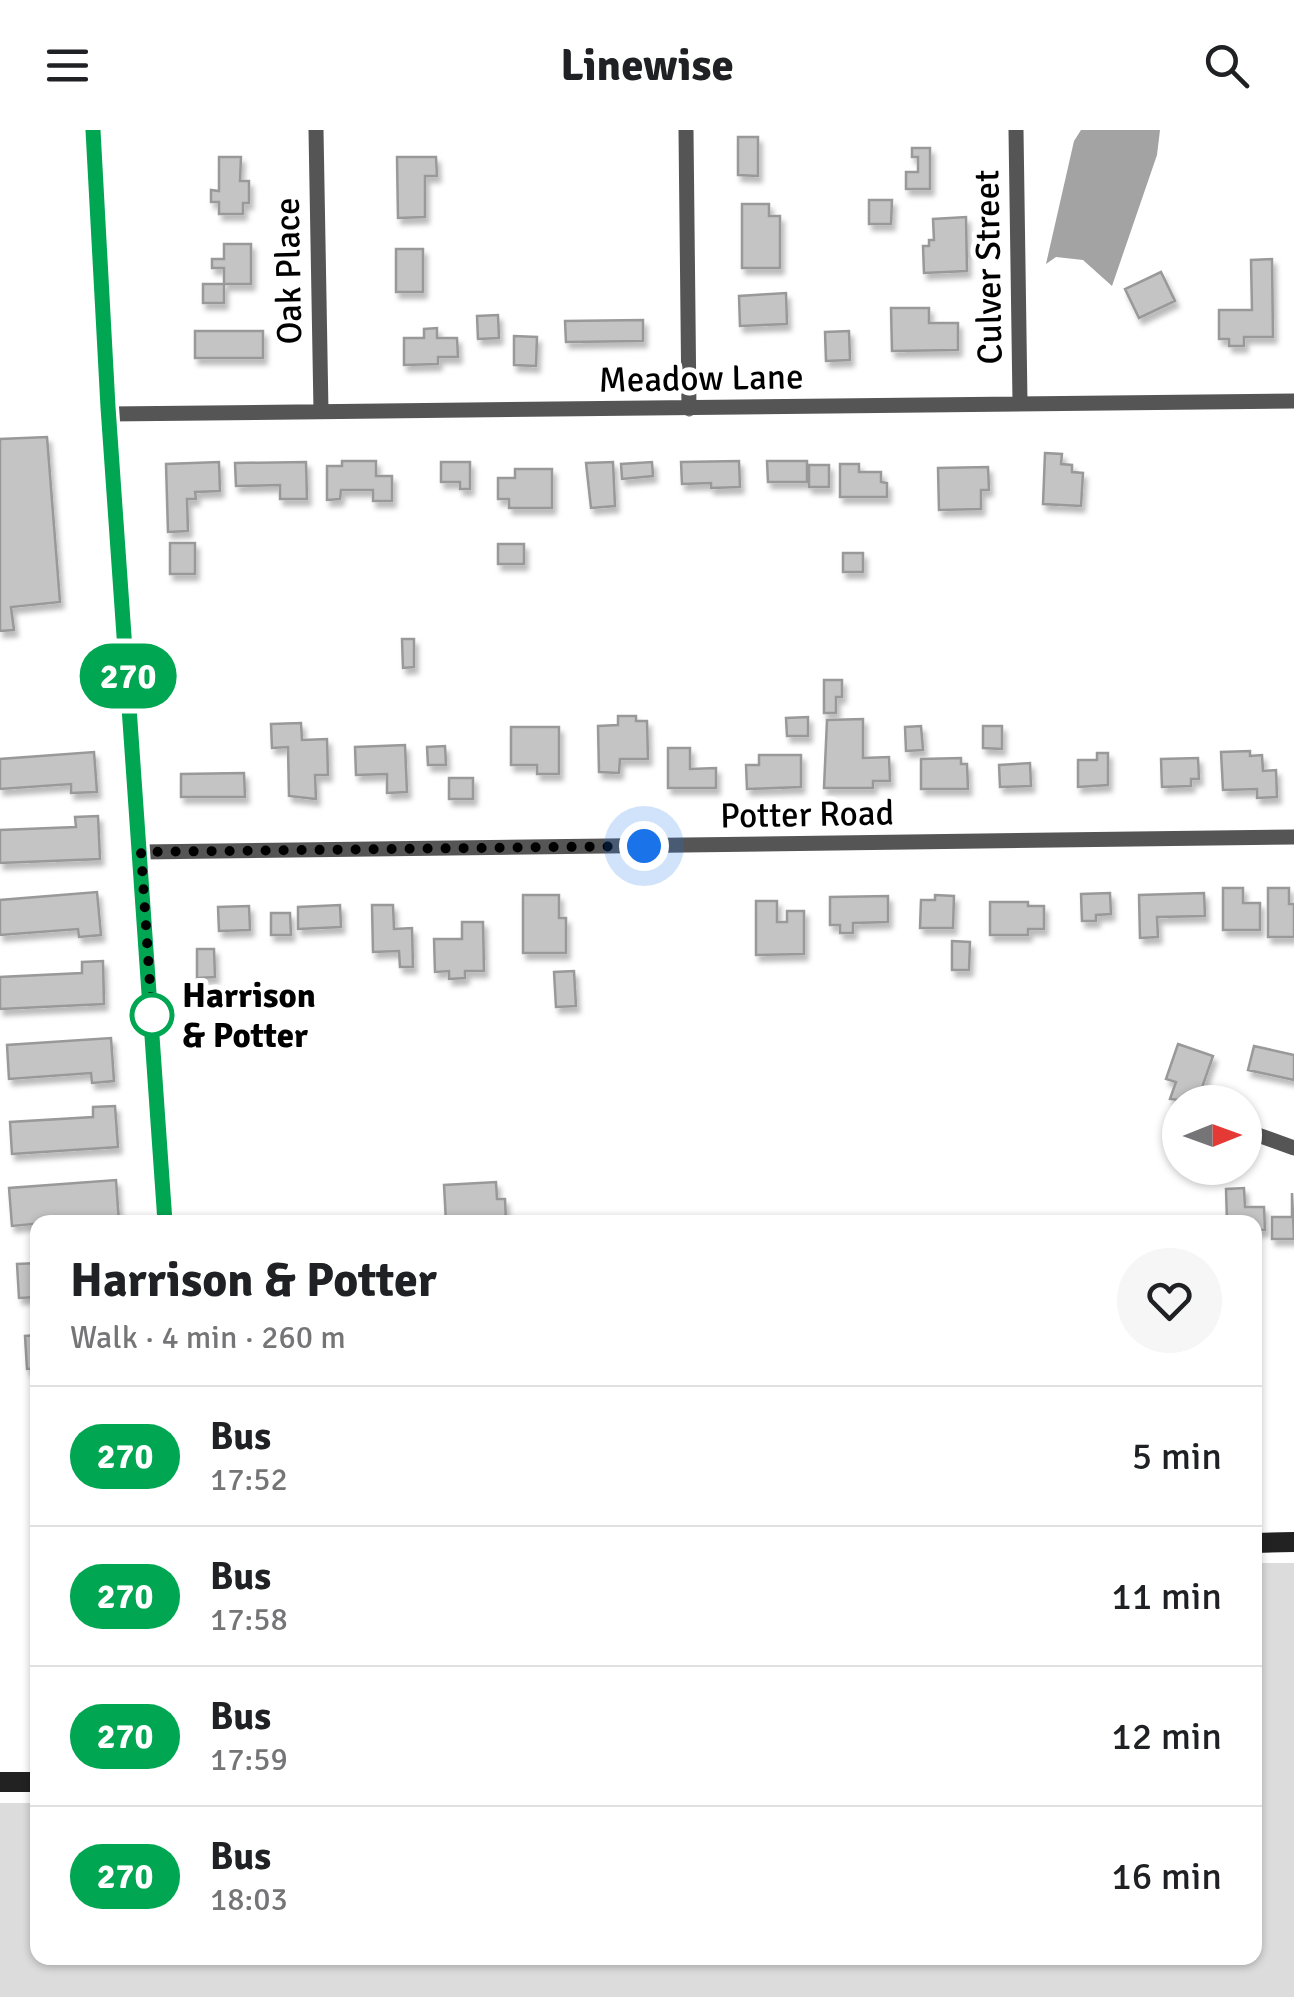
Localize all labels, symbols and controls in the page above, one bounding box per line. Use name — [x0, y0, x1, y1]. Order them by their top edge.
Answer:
icon: menu — [40, 38, 95, 93]
text: Linewise — [560, 38, 734, 93]
icon: search — [1199, 38, 1254, 93]
street label: Culver Street — [965, 169, 1012, 365]
street label: Oak Place — [266, 197, 311, 345]
street label: Meadow Lane — [598, 355, 804, 402]
line badge: 270 — [70, 644, 186, 708]
text: 270 — [100, 655, 156, 698]
street label: Potter Road — [720, 791, 894, 838]
your location — [619, 821, 669, 871]
place label: Harrison & Potter — [182, 974, 316, 1057]
marker: Harrison & Potter — [131, 994, 173, 1036]
north arrow — [1162, 1085, 1262, 1185]
map controls — [1162, 1085, 1262, 1185]
button: heart — [1117, 1248, 1222, 1353]
text: Harrison & Potter — [70, 1251, 437, 1310]
text: Walk · 4 min · 260 m — [70, 1318, 346, 1357]
text: Bus — [210, 1413, 271, 1460]
text: 5 min — [1132, 1433, 1222, 1480]
text: 270 — [97, 1435, 153, 1478]
text: 17:52 — [210, 1460, 288, 1499]
text: Bus — [210, 1553, 271, 1600]
text: 11 min — [1111, 1573, 1222, 1620]
text: 270 — [97, 1575, 153, 1618]
text: 17:58 — [210, 1600, 288, 1639]
text: Bus — [210, 1693, 271, 1740]
text: 12 min — [1111, 1713, 1222, 1760]
text: 270 — [97, 1715, 153, 1758]
text: 17:59 — [210, 1740, 288, 1779]
text: Bus — [210, 1833, 271, 1880]
text: 16 min — [1111, 1853, 1222, 1900]
text: 270 — [97, 1855, 153, 1898]
text: 18:03 — [210, 1880, 288, 1919]

